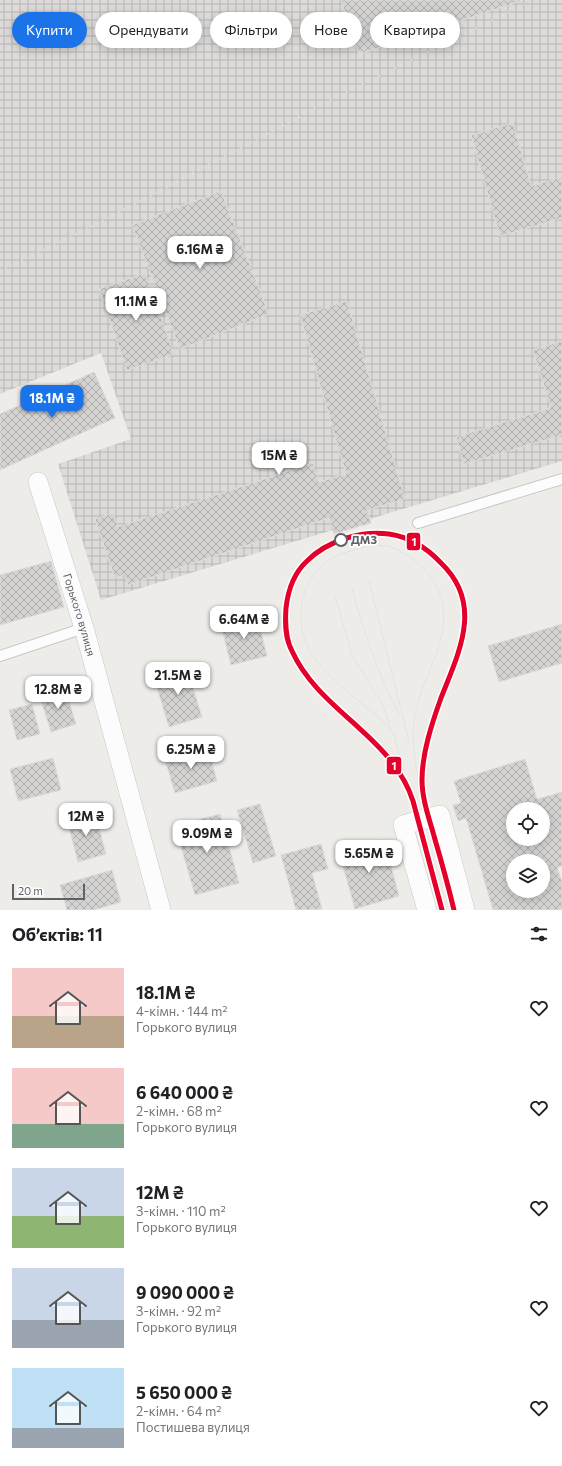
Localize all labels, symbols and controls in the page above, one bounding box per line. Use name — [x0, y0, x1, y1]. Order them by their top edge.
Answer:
chip: Купити — [12, 12, 87, 48]
chip: Орендувати — [95, 12, 202, 48]
chip: Фільтри — [210, 12, 292, 48]
chip: Нове — [300, 12, 362, 48]
chip: Квартира — [370, 12, 460, 48]
pin: 6.16M ₴ — [163, 236, 237, 270]
text: 6.16M ₴ — [176, 241, 224, 257]
pin: 11.1M ₴ — [99, 288, 173, 322]
text: 11.1M ₴ — [114, 293, 158, 309]
pin: 18.1M ₴ — [15, 385, 89, 419]
text: 18.1M ₴ — [29, 390, 75, 406]
pin: 15M ₴ — [251, 442, 307, 476]
text: 15M ₴ — [261, 447, 297, 463]
line badge: 1 — [406, 532, 421, 551]
marker: ДМЗ — [334, 533, 348, 547]
place label: ДМЗ — [351, 533, 377, 546]
text: 1 — [412, 535, 417, 548]
street label: Горького вулиця — [61, 572, 98, 657]
pin: 6.64M ₴ — [207, 606, 281, 640]
text: 6.64M ₴ — [219, 611, 269, 627]
pin: 21.5M ₴ — [141, 662, 215, 696]
text: 21.5M ₴ — [154, 667, 202, 683]
pin: 12.8M ₴ — [21, 676, 95, 710]
text: 12.8M ₴ — [34, 681, 82, 697]
pin: 6.25M ₴ — [154, 736, 228, 770]
text: 6.25M ₴ — [166, 741, 216, 757]
line badge: 1 — [386, 756, 402, 775]
text: 1 — [392, 759, 397, 772]
map controls — [506, 802, 550, 898]
button: locate — [506, 802, 550, 846]
pin: 12M ₴ — [58, 803, 114, 837]
text: 12M ₴ — [68, 808, 104, 824]
pin: 9.09M ₴ — [170, 820, 244, 854]
text: 9.09M ₴ — [182, 825, 232, 841]
pin: 5.65M ₴ — [332, 840, 406, 874]
text: 5.65M ₴ — [344, 845, 394, 861]
button: layers — [506, 854, 550, 898]
scale bar — [12, 882, 85, 901]
text: 20 m — [18, 884, 43, 897]
icon: filters — [528, 923, 550, 945]
text: Об’єктів: 11 — [12, 924, 103, 945]
text: 18.1M ₴ — [136, 982, 195, 1003]
icon: home — [44, 984, 92, 1032]
icon: heart — [528, 997, 550, 1019]
text: 4-кімн. · 144 m² — [136, 1003, 228, 1019]
text: Горького вулиця — [136, 1019, 237, 1035]
text: 6 640 000 ₴ — [136, 1082, 233, 1103]
icon: home — [44, 1084, 92, 1132]
icon: heart — [528, 1097, 550, 1119]
text: 2-кімн. · 68 m² — [136, 1103, 222, 1119]
text: Горького вулиця — [136, 1119, 237, 1135]
text: 12M ₴ — [136, 1182, 184, 1203]
icon: home — [44, 1184, 92, 1232]
icon: heart — [528, 1197, 550, 1219]
text: 3-кімн. · 110 m² — [136, 1203, 226, 1219]
text: Горького вулиця — [136, 1219, 237, 1235]
text: 9 090 000 ₴ — [136, 1282, 234, 1303]
icon: home — [44, 1284, 92, 1332]
icon: heart — [528, 1297, 550, 1319]
text: 3-кімн. · 92 m² — [136, 1303, 221, 1319]
text: Горького вулиця — [136, 1319, 237, 1335]
text: 5 650 000 ₴ — [136, 1382, 232, 1403]
icon: home — [44, 1384, 92, 1432]
icon: heart — [528, 1397, 550, 1419]
text: 2-кімн. · 64 m² — [136, 1403, 222, 1419]
text: Постишева вулиця — [136, 1419, 250, 1435]

